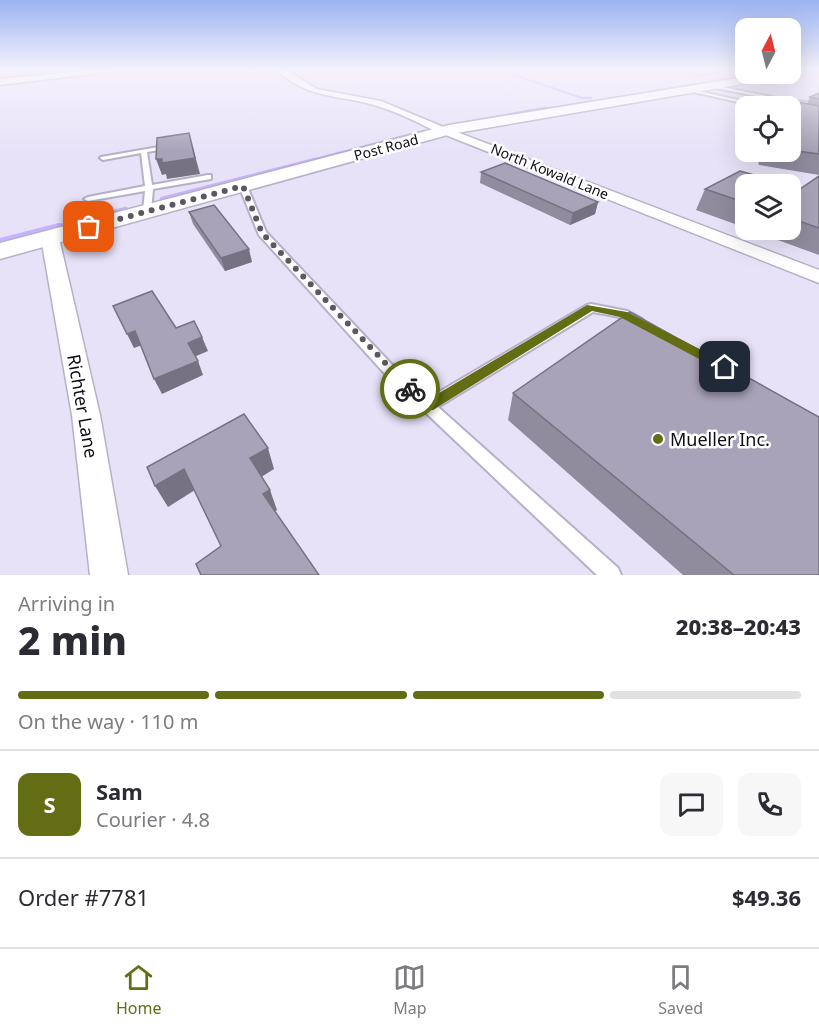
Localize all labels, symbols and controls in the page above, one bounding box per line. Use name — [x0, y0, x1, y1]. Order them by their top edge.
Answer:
north arrow — [735, 18, 801, 84]
map controls — [735, 18, 801, 240]
button: locate — [735, 96, 801, 162]
street label: Post Road — [352, 129, 420, 165]
street label: North Kowald Lane — [488, 139, 612, 203]
button: layers — [735, 174, 801, 240]
pin — [63, 201, 114, 252]
icon: bag — [72, 210, 105, 243]
pin — [699, 341, 750, 392]
icon: home — [708, 350, 741, 383]
street label: Richter Lane — [62, 352, 104, 460]
courier — [380, 359, 440, 419]
icon: bike — [394, 373, 427, 406]
place label: Mueller Inc. — [670, 427, 770, 451]
marker: Mueller Inc. — [651, 432, 665, 446]
text: Arriving in — [18, 590, 115, 617]
text: 20:38–20:43 — [676, 611, 801, 641]
text: 2 min — [18, 613, 127, 666]
text: On the way · 110 m — [18, 708, 198, 735]
button: chat — [660, 773, 723, 836]
button: phone — [738, 773, 801, 836]
text: Sam — [96, 776, 143, 806]
text: S — [43, 789, 56, 819]
text: Courier · 4.8 — [96, 806, 210, 833]
text: Order #7781 — [18, 882, 149, 912]
text: $49.36 — [732, 882, 801, 912]
tab: Home — [116, 961, 161, 1019]
tab: Map — [393, 961, 427, 1019]
tab: Saved — [658, 961, 703, 1019]

